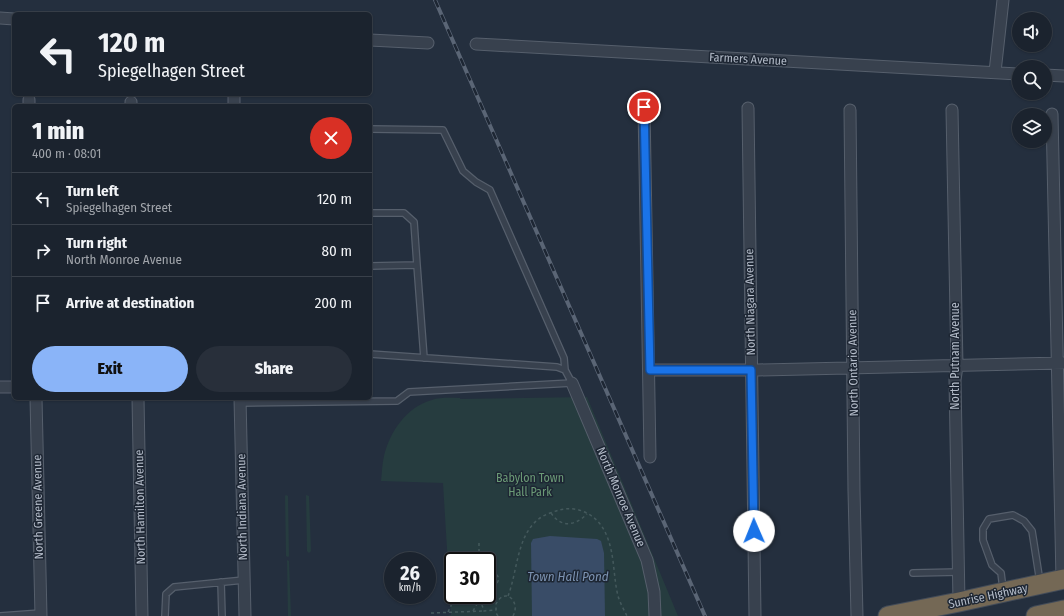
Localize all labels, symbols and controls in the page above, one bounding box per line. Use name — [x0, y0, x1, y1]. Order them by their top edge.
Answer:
map controls — [1012, 12, 1052, 148]
button: sound — [1012, 12, 1052, 52]
text: 120 m — [98, 26, 165, 59]
icon: left — [32, 28, 84, 80]
street label: Farmers Avenue — [709, 50, 787, 68]
text: Spiegelhagen Street — [98, 60, 245, 82]
button: search — [1012, 60, 1052, 100]
pin — [627, 90, 661, 124]
icon: arrive — [633, 96, 655, 118]
button: layers — [1012, 108, 1052, 148]
text: 1 min — [32, 117, 84, 145]
button: close — [310, 117, 352, 159]
text: 400 m · 08:01 — [32, 146, 101, 161]
text: Turn left — [66, 182, 119, 200]
icon: left — [32, 188, 54, 210]
text: 120 m — [317, 190, 352, 208]
text: Spiegelhagen Street — [66, 200, 172, 215]
text: Turn right — [66, 234, 127, 252]
icon: right — [32, 240, 54, 262]
text: 80 m — [322, 242, 352, 260]
street label: North Niagara Avenue — [742, 248, 758, 356]
text: North Monroe Avenue — [66, 252, 182, 267]
icon: arrive — [32, 292, 54, 314]
text: Arrive at destination — [66, 294, 194, 312]
text: 200 m — [315, 294, 352, 312]
street label: North Putnam Avenue — [948, 302, 962, 410]
street label: North Ontario Avenue — [845, 309, 861, 417]
button: Exit — [32, 346, 188, 392]
button: Share — [196, 346, 352, 392]
street label: North Monroe Avenue — [594, 445, 648, 549]
street label: North Hamilton Avenue — [132, 449, 148, 564]
street label: North Indiana Avenue — [234, 453, 250, 560]
street label: North Greene Avenue — [30, 455, 46, 559]
park label: Babylon Town Hall Park — [496, 471, 564, 499]
position arrow — [733, 510, 775, 552]
speed limit sign: 30 — [444, 552, 496, 604]
text: 26 — [400, 561, 420, 585]
water label: Town Hall Pond — [527, 569, 609, 584]
street label: Sunrise Highway — [947, 581, 1030, 611]
text: km/h — [399, 582, 421, 594]

